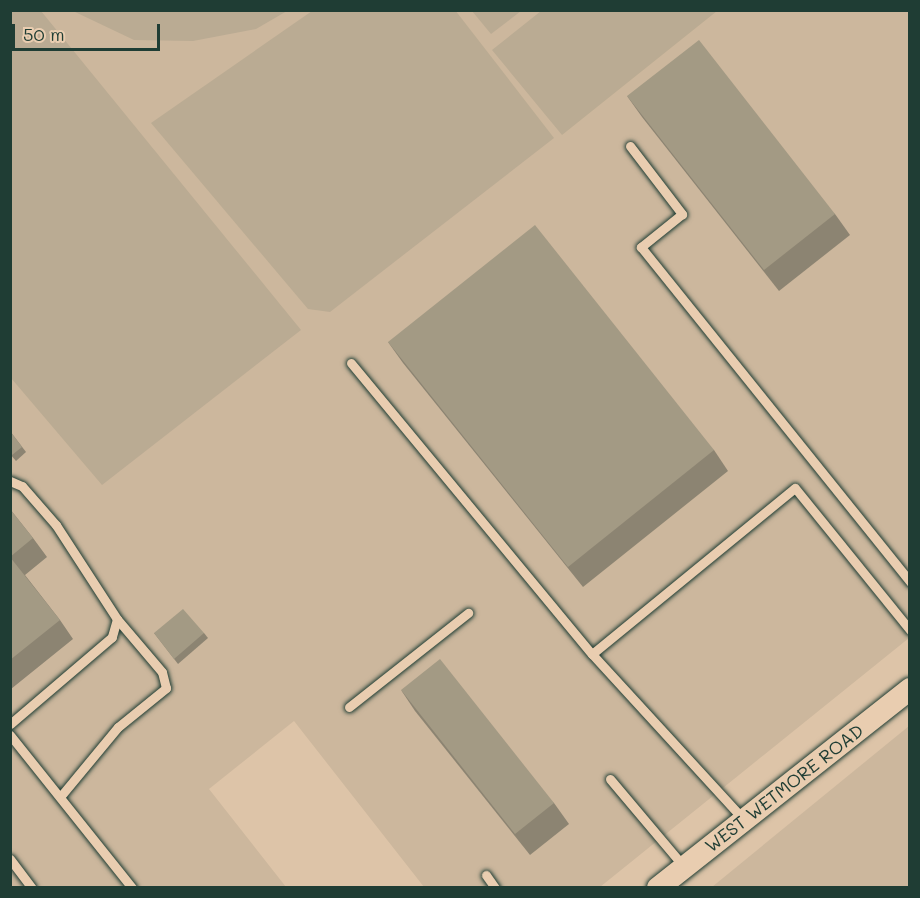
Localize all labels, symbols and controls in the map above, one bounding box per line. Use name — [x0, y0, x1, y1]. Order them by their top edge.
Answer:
scale bar — [15, 12, 164, 50]
text: 50 m — [23, 22, 65, 46]
street label: WEST WETMORE ROAD — [701, 719, 867, 857]

